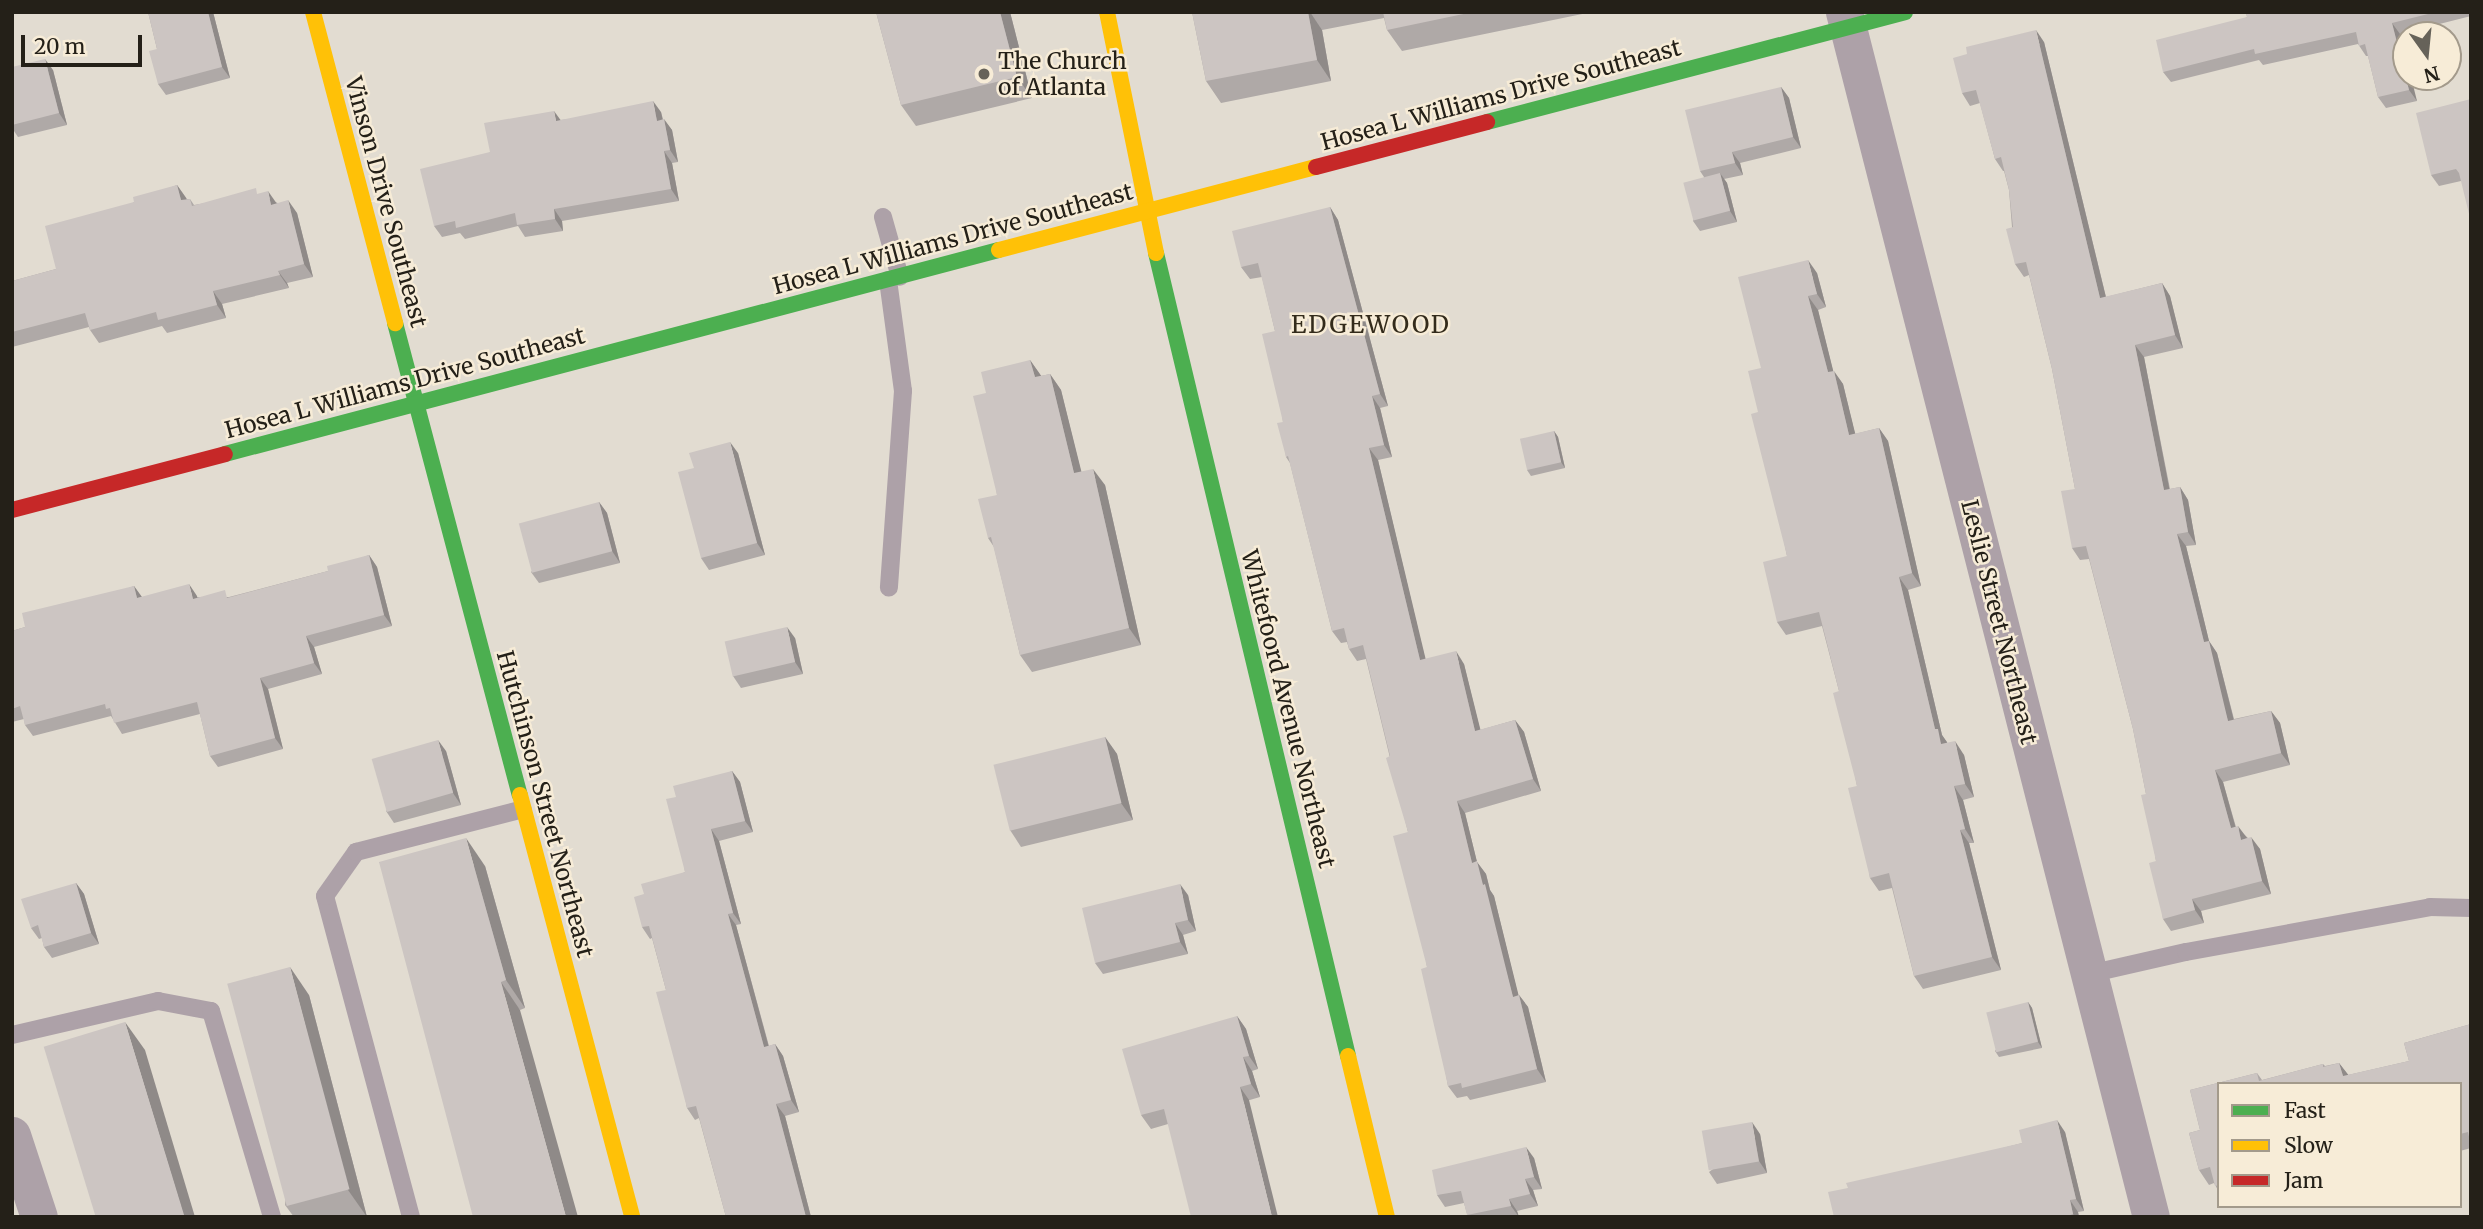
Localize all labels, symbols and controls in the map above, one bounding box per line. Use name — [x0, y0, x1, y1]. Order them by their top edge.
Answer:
scale bar — [24, 21, 145, 65]
north arrow — [2392, 21, 2462, 91]
text: 20 m — [34, 33, 85, 60]
street label: Hosea L Williams Drive Southeast — [1318, 34, 1684, 156]
place label: The Church of Atlanta — [998, 47, 1127, 101]
text: N — [2422, 61, 2442, 88]
marker: The Church of Atlanta — [976, 66, 992, 82]
street label: Vinson Drive Southeast — [339, 74, 433, 330]
street label: Hosea L Williams Drive Southeast — [770, 178, 1136, 300]
district label: EDGEWOOD — [1292, 311, 1450, 339]
street label: Hosea L Williams Drive Southeast — [222, 322, 588, 444]
street label: Leslie Street Northeast — [1955, 497, 2043, 747]
street label: Whitefoord Avenue Northeast — [1235, 547, 1341, 871]
street label: Hutchinson Street Northeast — [491, 648, 599, 960]
legend — [2217, 1082, 2462, 1208]
text: Fast — [2284, 1097, 2326, 1124]
text: Slow — [2284, 1132, 2333, 1159]
text: Jam — [2284, 1167, 2323, 1194]

